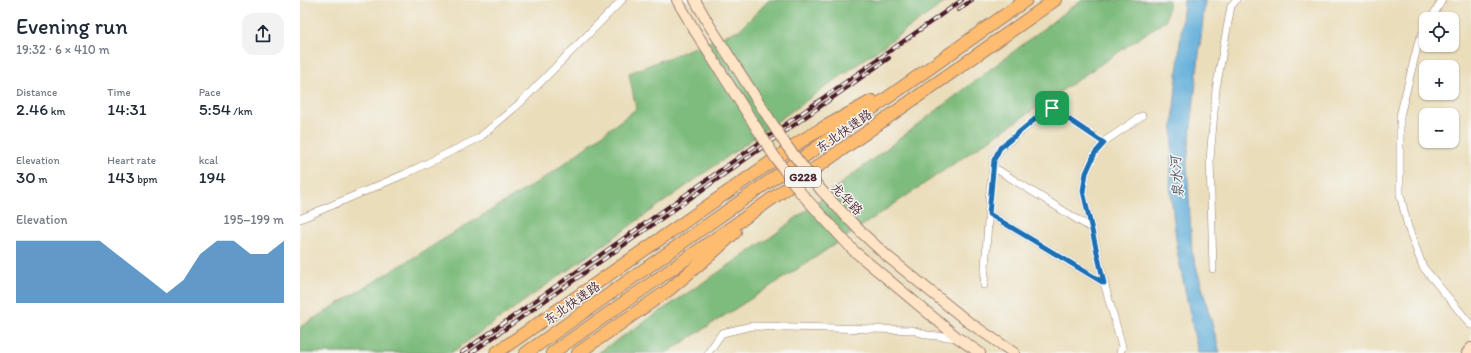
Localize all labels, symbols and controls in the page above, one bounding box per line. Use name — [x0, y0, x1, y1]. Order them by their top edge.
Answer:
map controls — [1419, 12, 1459, 148]
button: locate — [1419, 12, 1459, 52]
text: Evening run — [16, 13, 128, 40]
button: share — [242, 13, 284, 55]
text: 19:32 · 6 × 410 m — [16, 42, 110, 57]
button: + — [1419, 60, 1459, 100]
text: Distance — [16, 86, 57, 99]
text: Time — [107, 86, 131, 99]
text: Pace — [199, 86, 221, 99]
pin — [1035, 91, 1069, 125]
icon: arrive — [1041, 97, 1063, 119]
text: 2.46 — [16, 99, 48, 119]
text: 14:31 — [107, 99, 147, 119]
text: 5:54 — [199, 99, 231, 119]
text: km — [48, 105, 65, 118]
text: /km — [231, 105, 253, 118]
street label: 东北快速路 — [813, 106, 875, 156]
button: − — [1419, 108, 1459, 148]
water label: 泉水河 — [1167, 153, 1187, 199]
text: Elevation — [16, 154, 60, 167]
text: Heart rate — [107, 154, 156, 167]
text: kcal — [199, 154, 218, 167]
text: 30 — [16, 167, 36, 187]
text: 143 — [107, 167, 135, 187]
text: 194 — [199, 167, 226, 187]
road number: G228 — [785, 167, 821, 187]
text: m — [36, 173, 47, 186]
text: bpm — [135, 173, 158, 186]
street label: 龙华路 — [828, 180, 866, 218]
text: Elevation — [16, 212, 68, 227]
text: 195–199 m — [224, 212, 284, 227]
street label: 东北快速路 — [541, 278, 603, 328]

